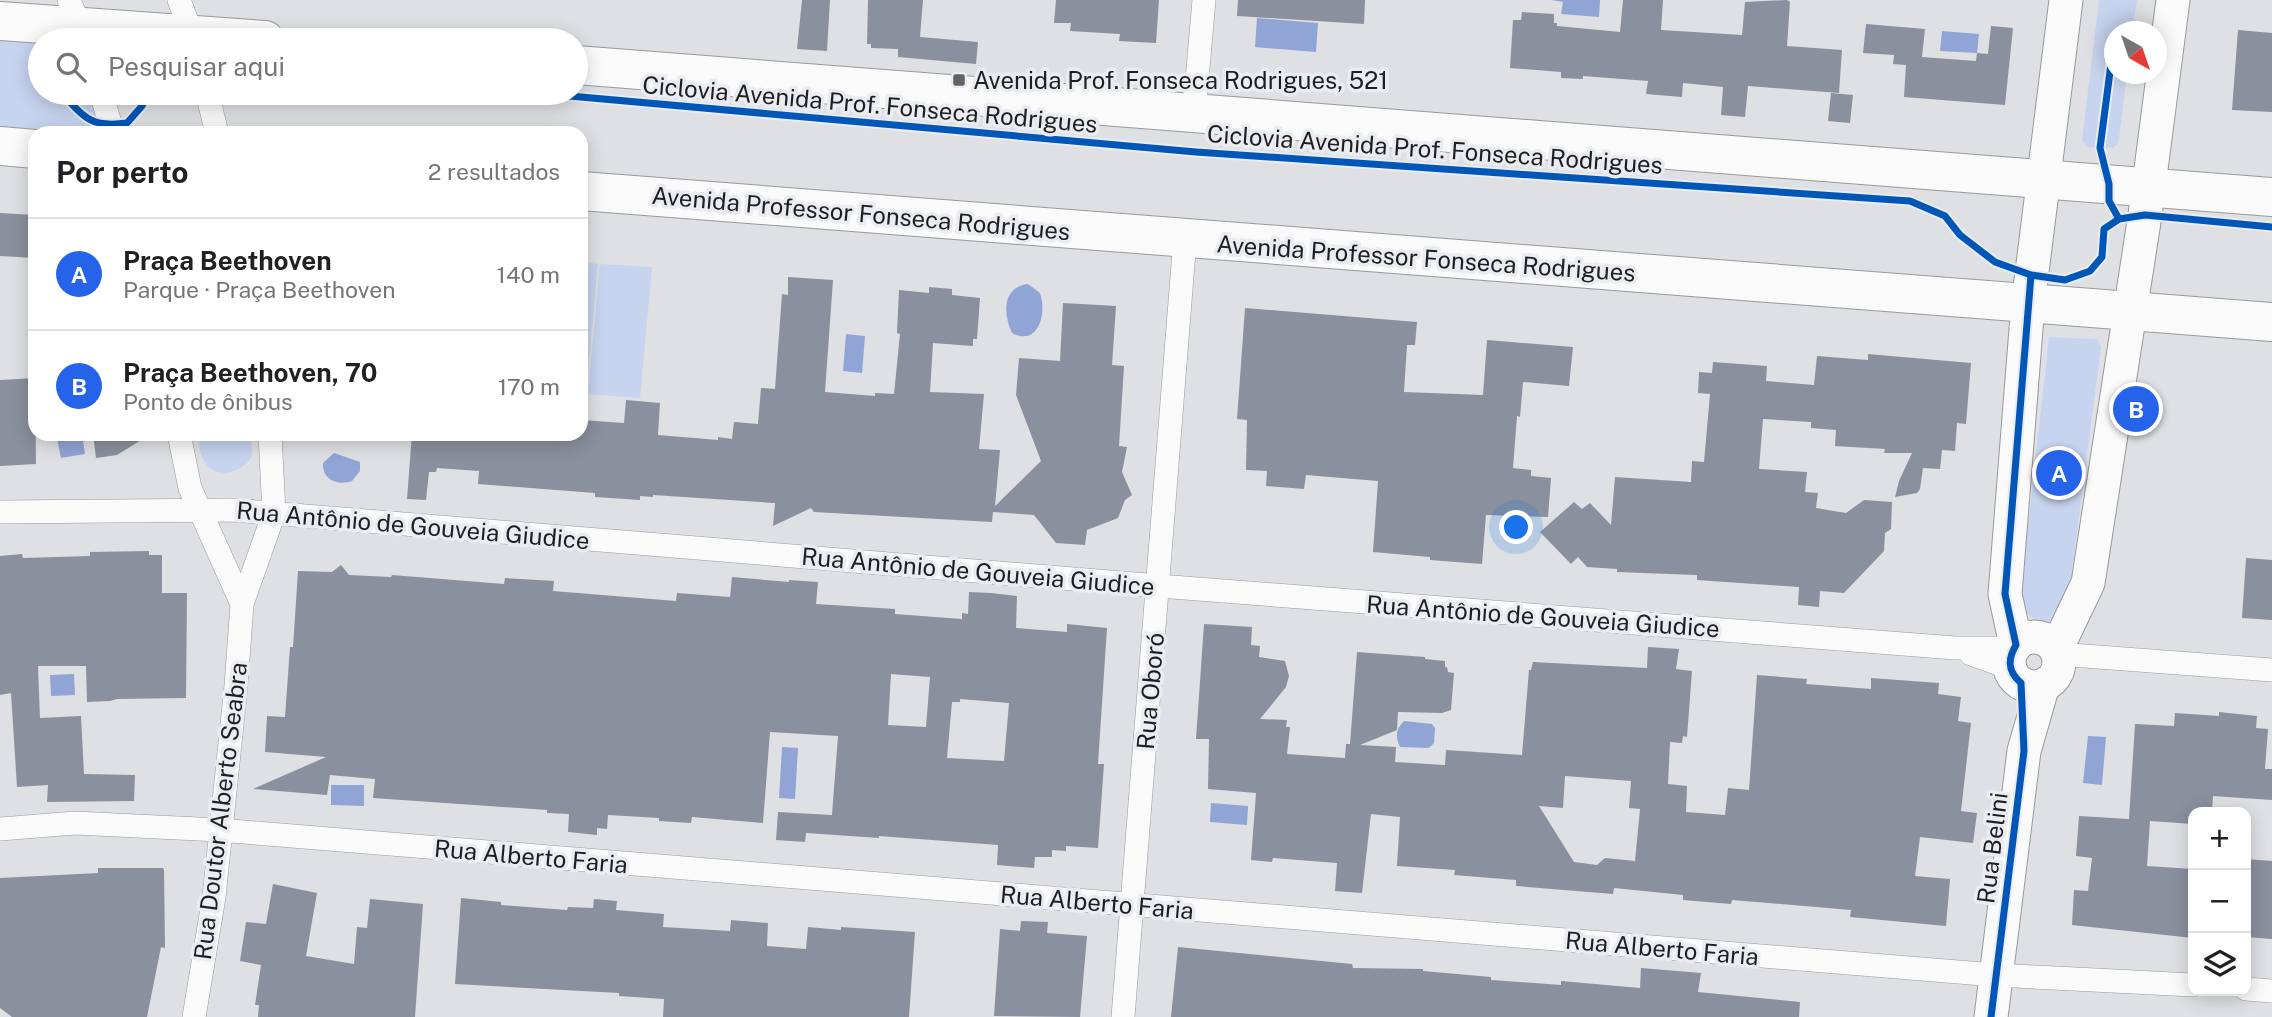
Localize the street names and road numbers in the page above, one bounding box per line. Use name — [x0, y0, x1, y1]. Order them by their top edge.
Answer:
street label: Ciclovia Avenida Prof. Fonseca Rodrigues — [641, 70, 1099, 138]
street label: Ciclovia Avenida Prof. Fonseca Rodrigues — [1206, 119, 1664, 179]
street label: Avenida Professor Fonseca Rodrigues — [651, 181, 1071, 245]
street label: Avenida Professor Fonseca Rodrigues — [1216, 229, 1636, 287]
street label: Rua Antônio de Gouveia Giudice — [235, 496, 591, 554]
street label: Rua Antônio de Gouveia Giudice — [800, 542, 1156, 600]
street label: Rua Antônio de Gouveia Giudice — [1365, 590, 1721, 642]
street label: Rua Oboró — [1131, 631, 1169, 751]
street label: Rua Doutor Alberto Seabra — [188, 661, 252, 961]
street label: Rua Belini — [1971, 791, 2013, 905]
street label: Rua Alberto Faria — [433, 834, 629, 878]
street label: Rua Alberto Faria — [999, 880, 1195, 924]
street label: Rua Alberto Faria — [1564, 926, 1760, 970]

